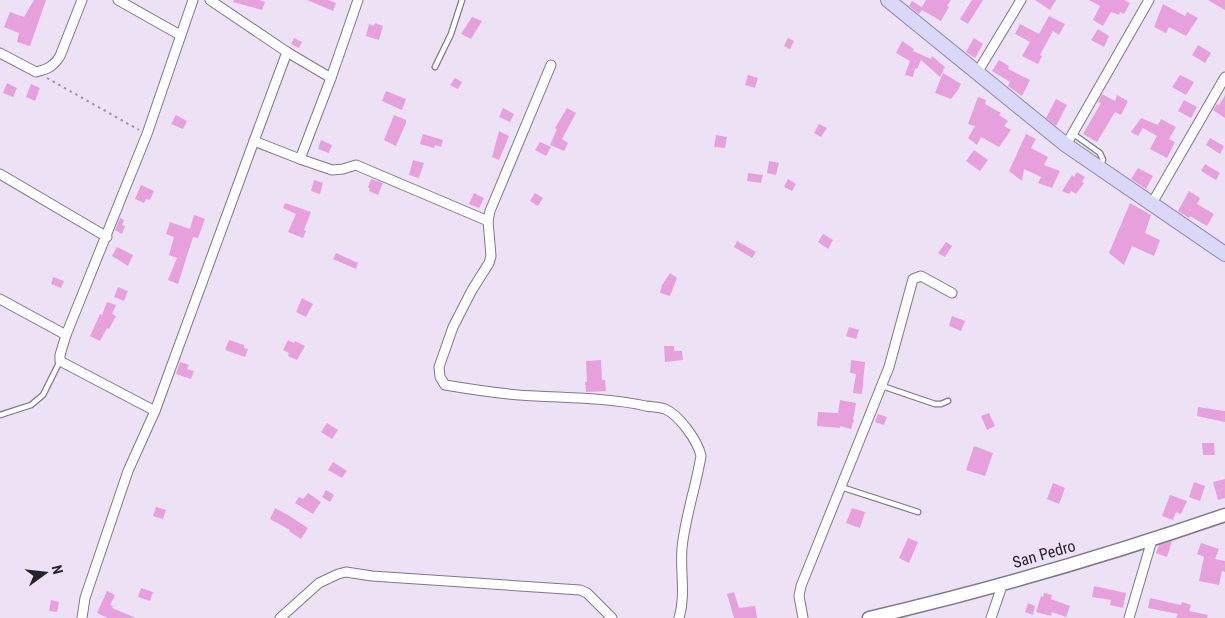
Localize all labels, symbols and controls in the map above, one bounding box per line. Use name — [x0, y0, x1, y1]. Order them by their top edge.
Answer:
street label: San Pedro — [1010, 536, 1078, 572]
north arrow — [20, 548, 70, 598]
text: N — [49, 563, 66, 576]

